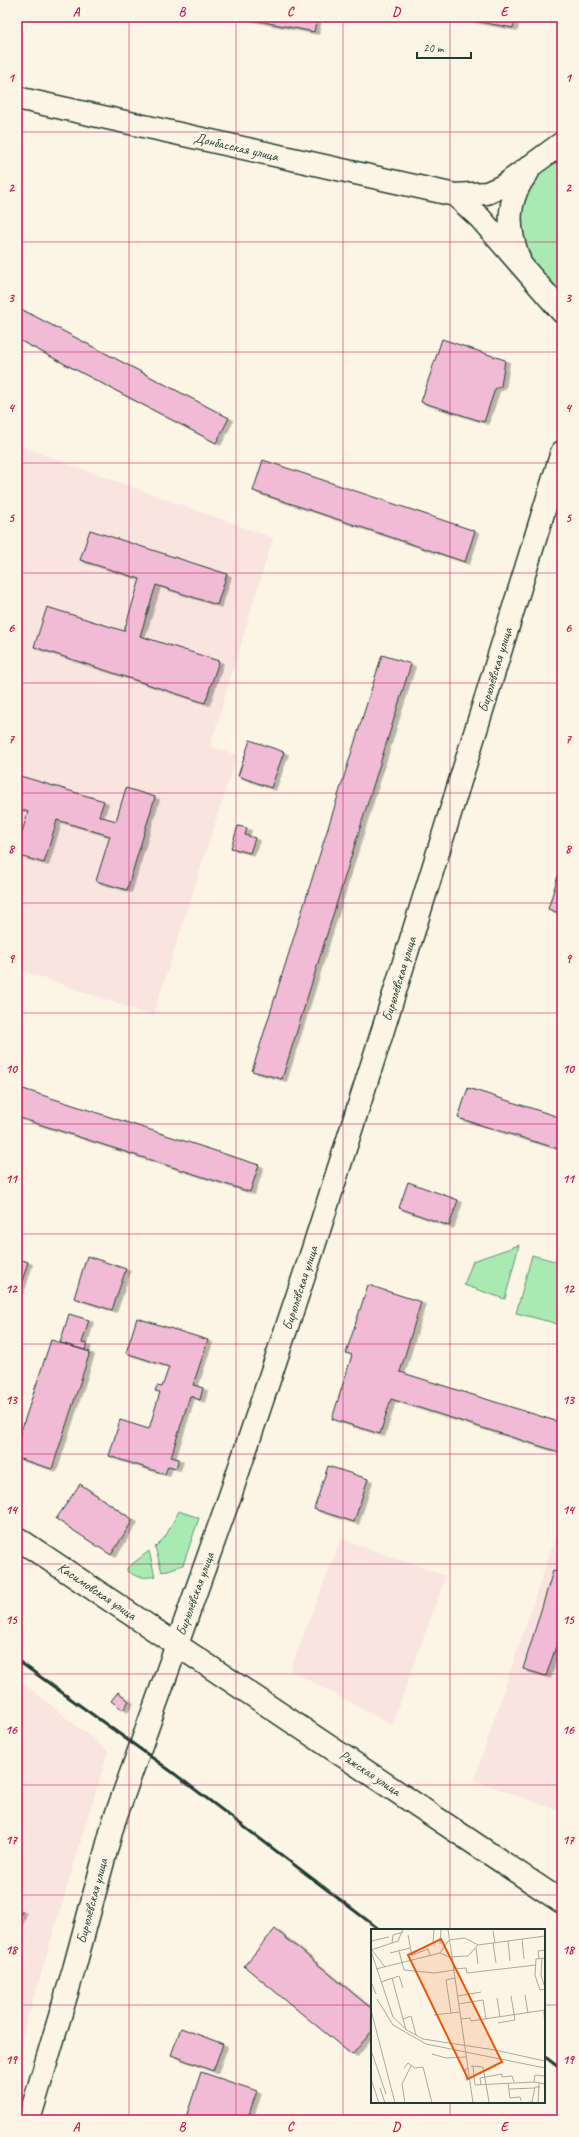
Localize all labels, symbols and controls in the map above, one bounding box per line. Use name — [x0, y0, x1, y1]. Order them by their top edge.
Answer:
text: A — [73, 4, 81, 20]
text: B — [179, 4, 187, 20]
text: C — [287, 4, 295, 20]
text: D — [392, 4, 401, 20]
text: E — [501, 4, 510, 20]
scale bar — [417, 34, 471, 60]
text: 20 m — [423, 40, 445, 56]
text: 1 — [8, 70, 16, 86]
text: 1 — [565, 70, 573, 86]
street label: Донбасская улица — [192, 129, 281, 165]
text: 2 — [8, 180, 15, 196]
text: 2 — [565, 180, 572, 196]
text: 3 — [8, 290, 15, 306]
text: 3 — [565, 290, 572, 306]
text: 4 — [8, 400, 16, 416]
text: 4 — [565, 400, 573, 416]
text: 5 — [8, 510, 15, 526]
text: 5 — [565, 510, 572, 526]
text: 6 — [8, 620, 15, 636]
text: 6 — [565, 620, 572, 636]
street label: Бирюлёвская улица — [474, 624, 516, 714]
text: 7 — [8, 731, 15, 747]
text: 7 — [565, 731, 572, 747]
text: 8 — [8, 841, 16, 857]
text: 8 — [565, 841, 573, 857]
street label: Бирюлёвская улица — [378, 933, 420, 1023]
text: 9 — [8, 951, 15, 967]
text: 9 — [565, 951, 572, 967]
text: 10 — [5, 1061, 18, 1077]
text: 10 — [562, 1061, 575, 1077]
text: 11 — [5, 1171, 19, 1187]
text: 11 — [562, 1171, 576, 1187]
street label: Бирюлёвская улица — [278, 1243, 322, 1332]
text: 12 — [5, 1281, 18, 1297]
text: 12 — [562, 1281, 575, 1297]
text: 13 — [5, 1392, 18, 1408]
text: 13 — [562, 1392, 575, 1408]
text: 14 — [5, 1502, 19, 1518]
text: 14 — [562, 1502, 576, 1518]
street label: Бирюлёвская улица — [172, 1549, 218, 1638]
street label: Касимовская улица — [55, 1559, 141, 1624]
text: 15 — [5, 1612, 18, 1628]
text: 15 — [562, 1612, 575, 1628]
text: 16 — [5, 1722, 18, 1738]
text: 16 — [562, 1722, 575, 1738]
street label: Ряжская улица — [336, 1746, 405, 1800]
text: 17 — [5, 1832, 18, 1848]
text: 17 — [562, 1832, 575, 1848]
street label: Бирюлёвская улица — [72, 1855, 112, 1945]
inset map — [371, 1929, 545, 2103]
text: 18 — [5, 1942, 19, 1958]
text: 18 — [562, 1942, 576, 1958]
text: 19 — [5, 2052, 18, 2068]
text: 19 — [562, 2052, 575, 2068]
text: A — [73, 2119, 81, 2135]
text: B — [179, 2119, 187, 2135]
text: C — [287, 2119, 295, 2135]
text: D — [392, 2119, 401, 2135]
text: E — [501, 2119, 510, 2135]

